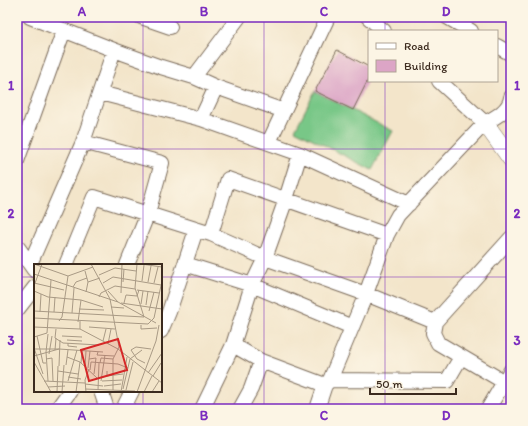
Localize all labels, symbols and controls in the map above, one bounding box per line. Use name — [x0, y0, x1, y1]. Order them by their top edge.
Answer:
text: A — [77, 4, 87, 19]
text: B — [200, 4, 209, 19]
text: C — [320, 4, 329, 19]
text: D — [442, 4, 451, 19]
legend — [368, 30, 498, 82]
text: Road — [404, 39, 430, 53]
text: Building — [404, 59, 448, 73]
text: 1 — [8, 78, 14, 93]
text: 1 — [514, 78, 520, 93]
text: 2 — [8, 206, 15, 221]
text: 2 — [514, 206, 521, 221]
inset map — [34, 264, 162, 392]
text: 3 — [7, 333, 15, 348]
text: 3 — [513, 333, 521, 348]
scale bar — [370, 370, 456, 396]
text: 50 m — [376, 377, 402, 391]
text: A — [77, 408, 87, 423]
text: B — [200, 408, 209, 423]
text: C — [320, 408, 329, 423]
text: D — [442, 408, 451, 423]

